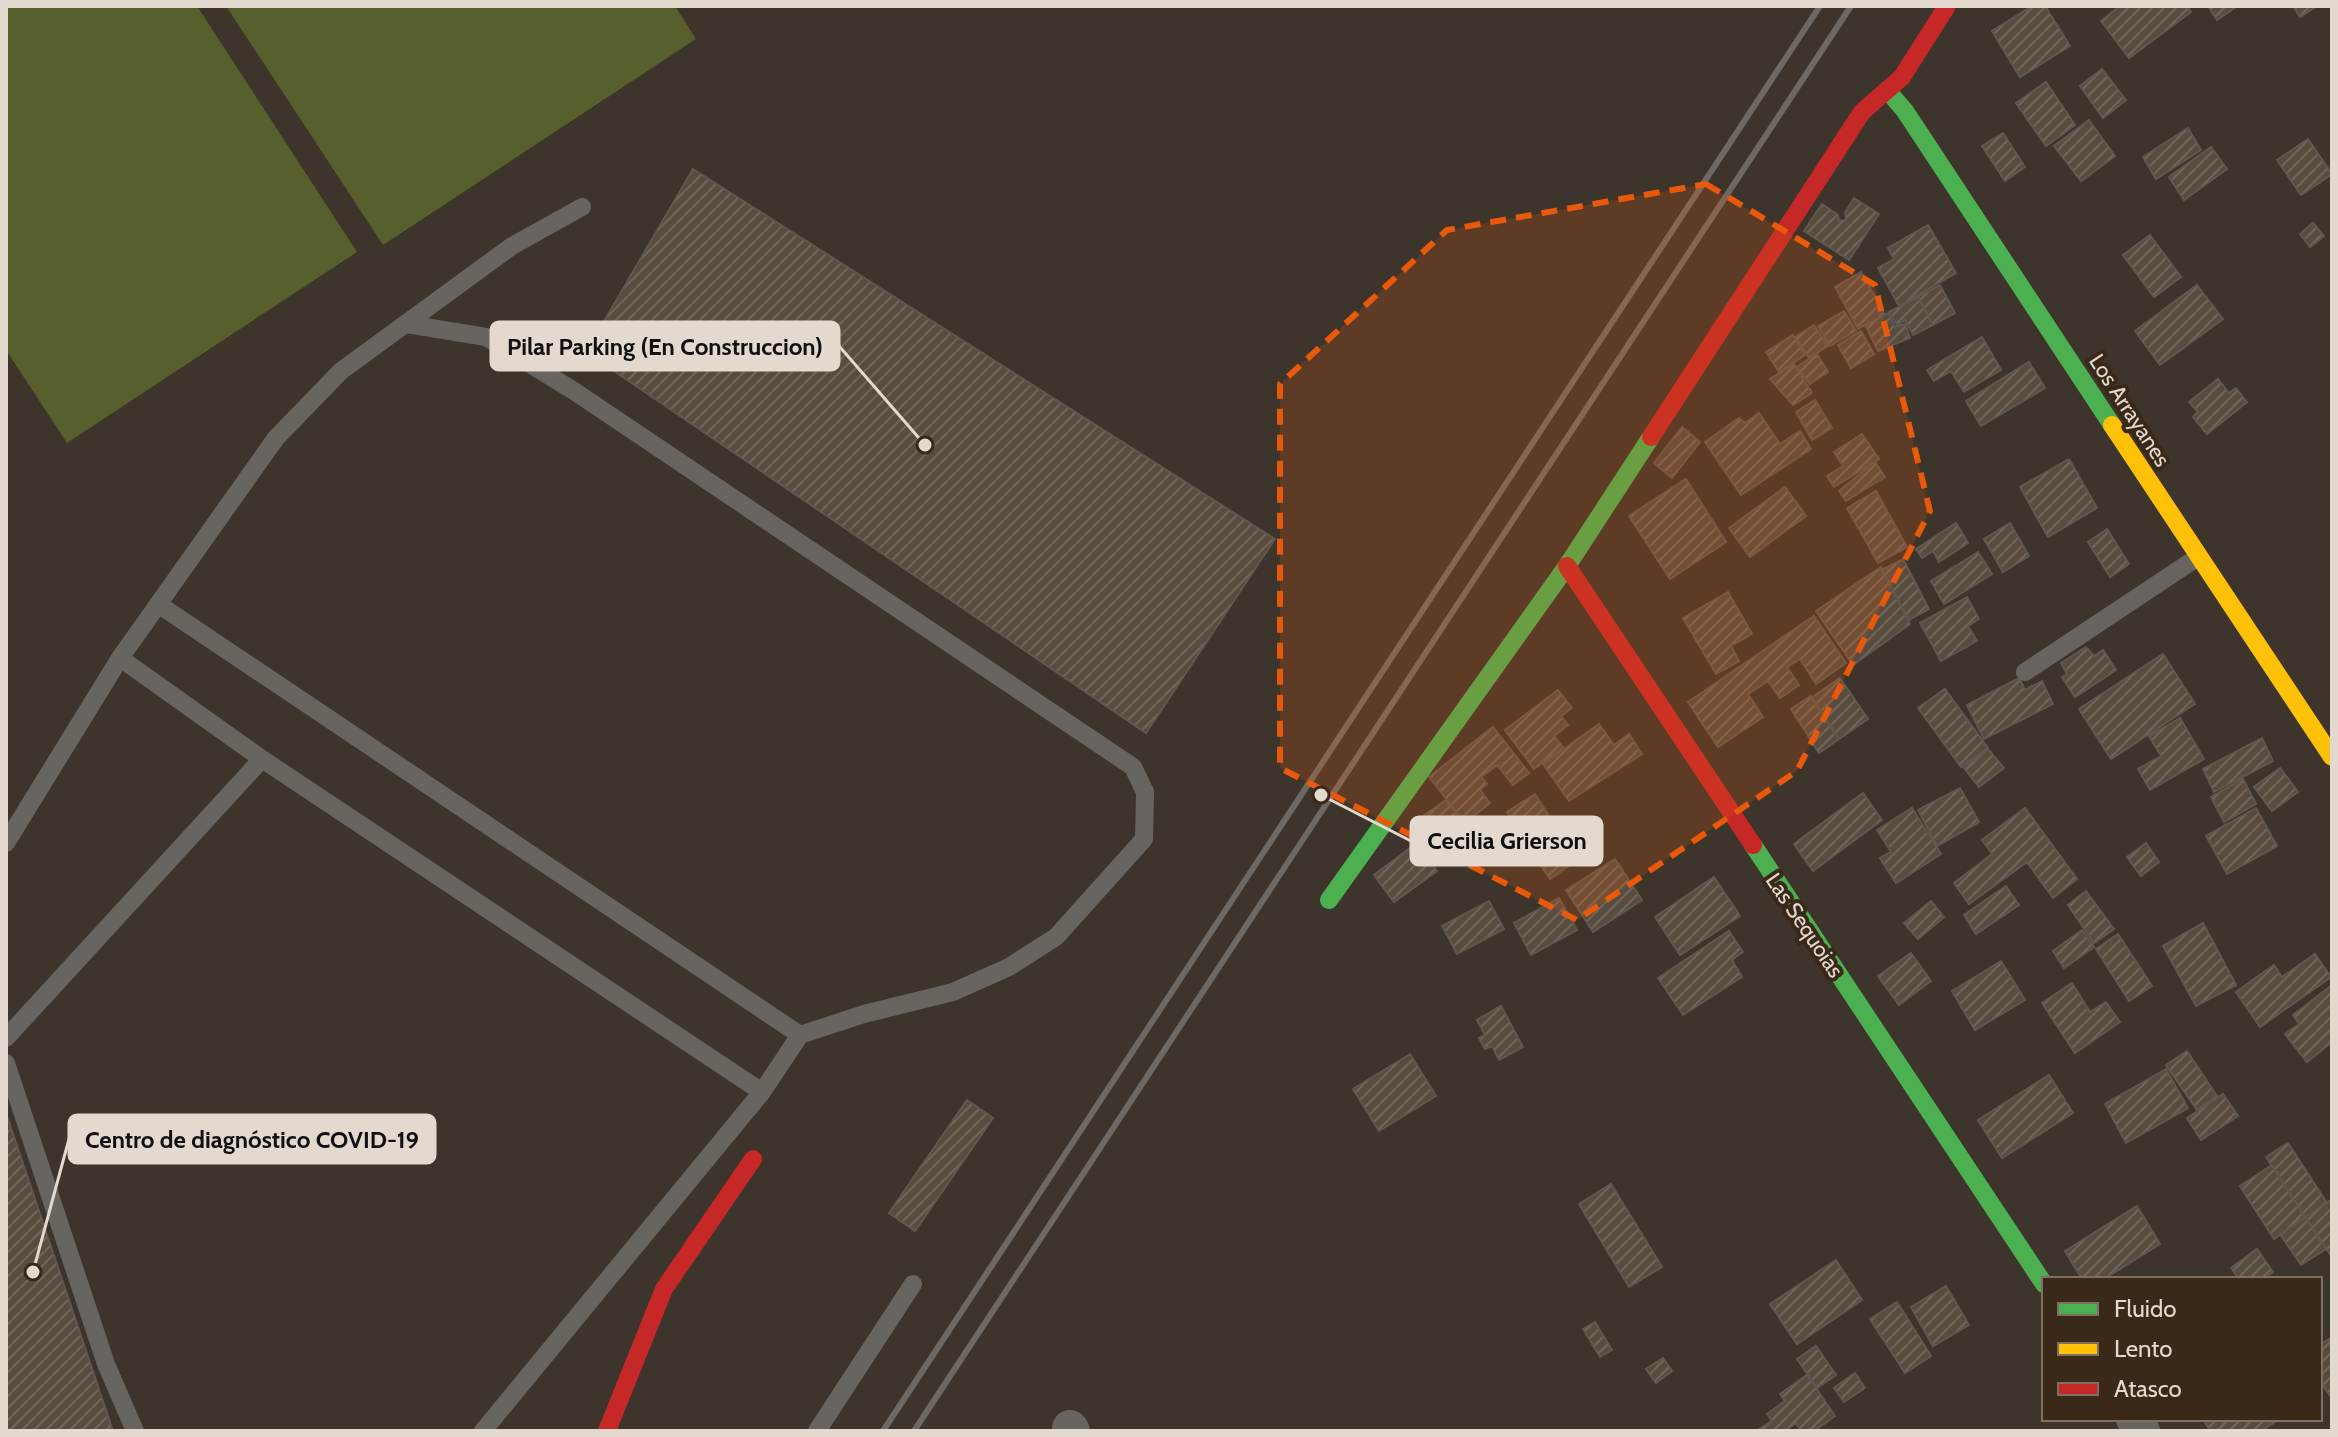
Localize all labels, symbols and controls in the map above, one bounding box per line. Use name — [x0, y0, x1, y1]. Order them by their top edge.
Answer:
callout: Pilar Parking (En Construccion) — [491, 322, 839, 370]
text: Pilar Parking (En Construccion) — [507, 332, 823, 361]
street label: Los Arrayanes — [2083, 349, 2176, 472]
callout: Cecilia Grierson — [1411, 817, 1602, 865]
text: Cecilia Grierson — [1427, 826, 1587, 855]
street label: Las Sequoias — [1760, 868, 1849, 983]
callout: Centro de diagnóstico COVID-19 — [69, 1115, 435, 1163]
text: Centro de diagnóstico COVID-19 — [85, 1125, 419, 1154]
legend — [2042, 1277, 2322, 1421]
text: Fluido — [2114, 1294, 2176, 1323]
text: Lento — [2114, 1334, 2173, 1363]
text: Atasco — [2114, 1374, 2182, 1403]

